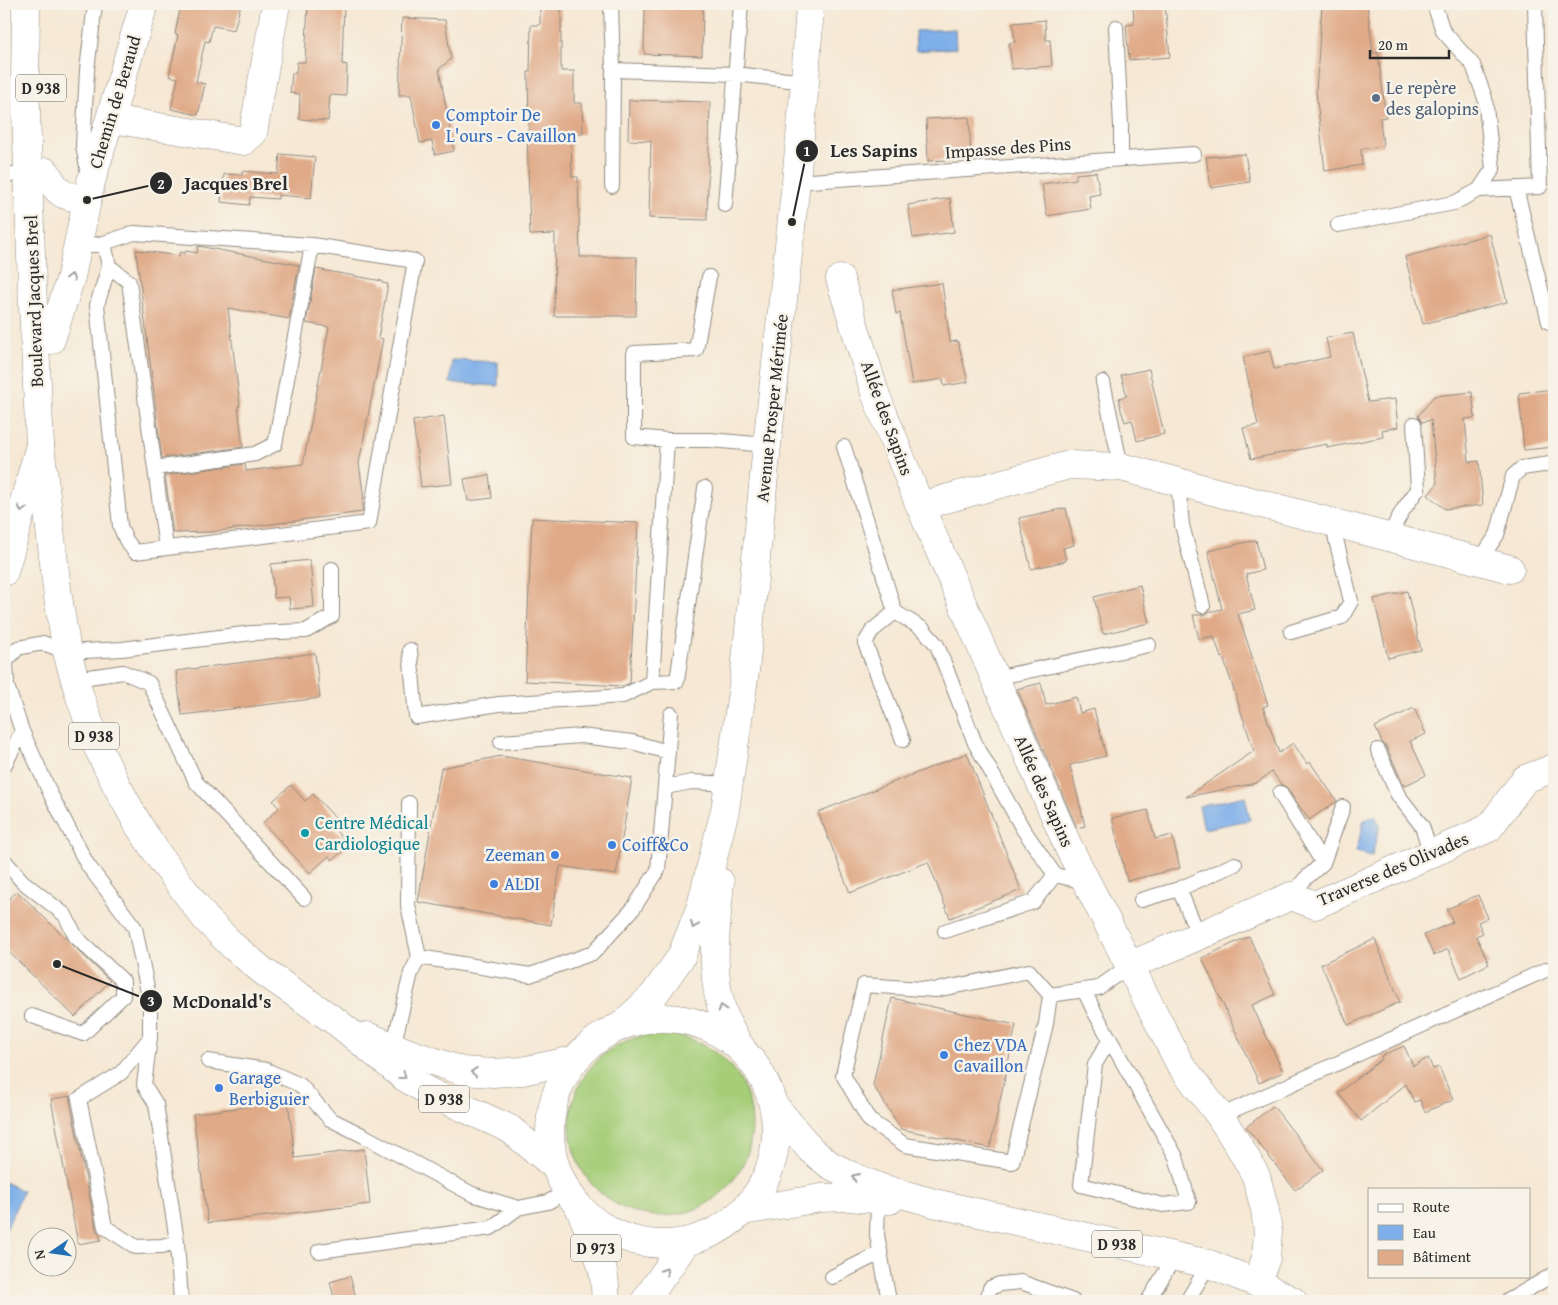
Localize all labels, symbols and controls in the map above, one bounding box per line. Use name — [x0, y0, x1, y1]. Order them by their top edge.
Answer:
scale bar — [1370, 28, 1449, 60]
street label: Chemin de Beraud — [81, 32, 148, 172]
text: 20 m — [1378, 34, 1409, 55]
place label: Le repère des galopins — [1386, 74, 1479, 122]
road number: D 938 — [16, 75, 66, 102]
marker: Le repère des galopins — [1370, 92, 1382, 104]
place label: Comptoir De L'ours - Cavaillon — [446, 101, 577, 149]
marker: Comptoir De L'ours - Cavaillon — [430, 119, 442, 131]
street label: Impasse des Pins — [944, 130, 1072, 165]
callout: Les Sapins — [795, 134, 927, 168]
text: Les Sapins — [830, 136, 918, 164]
text: 1 — [803, 140, 811, 161]
callout: Jacques Brel — [149, 166, 297, 200]
text: Jacques Brel — [181, 169, 288, 197]
text: 2 — [157, 173, 165, 194]
street label: Boulevard Jacques Brel — [17, 214, 50, 388]
one-way arrow — [65, 273, 76, 282]
street label: Avenue Prosper Mérimée — [748, 312, 795, 503]
street label: Allée des Sapins — [854, 357, 921, 479]
one-way arrow — [17, 504, 28, 513]
road number: D 938 — [69, 722, 119, 749]
street label: Allée des Sapins — [1008, 730, 1081, 851]
place label: Centre Médical Cardiologique — [315, 809, 429, 857]
street label: Traverse des Olivades — [1313, 824, 1473, 913]
marker: Centre Médical Cardiologique — [299, 827, 311, 839]
place label: Coiff&Co — [622, 831, 689, 858]
marker: Coiff&Co — [606, 839, 618, 851]
place label: Zeeman — [485, 841, 545, 868]
marker: Zeeman — [549, 849, 561, 861]
place label: ALDI — [504, 870, 540, 897]
marker: ALDI — [488, 878, 500, 890]
one-way arrow — [689, 920, 700, 929]
callout: McDonald's — [138, 984, 282, 1018]
text: McDonald's — [173, 987, 271, 1015]
text: 3 — [147, 990, 155, 1011]
one-way arrow — [717, 1004, 727, 1012]
place label: Chez VDA Cavaillon — [954, 1031, 1027, 1079]
marker: Chez VDA Cavaillon — [938, 1049, 950, 1061]
place label: Garage Berbiguier — [229, 1064, 310, 1112]
one-way arrow — [469, 1066, 477, 1077]
one-way arrow — [397, 1070, 407, 1079]
marker: Garage Berbiguier — [213, 1082, 225, 1094]
road number: D 938 — [419, 1086, 469, 1112]
one-way arrow — [851, 1172, 860, 1183]
legend — [1368, 1188, 1530, 1278]
text: Route — [1413, 1196, 1450, 1217]
text: Eau — [1413, 1222, 1437, 1243]
north arrow — [28, 1228, 78, 1278]
road number: D 938 — [1092, 1230, 1142, 1258]
road number: D 973 — [571, 1234, 621, 1262]
text: Bâtiment — [1413, 1246, 1472, 1267]
text: N — [28, 1247, 50, 1262]
one-way arrow — [659, 1268, 668, 1277]

